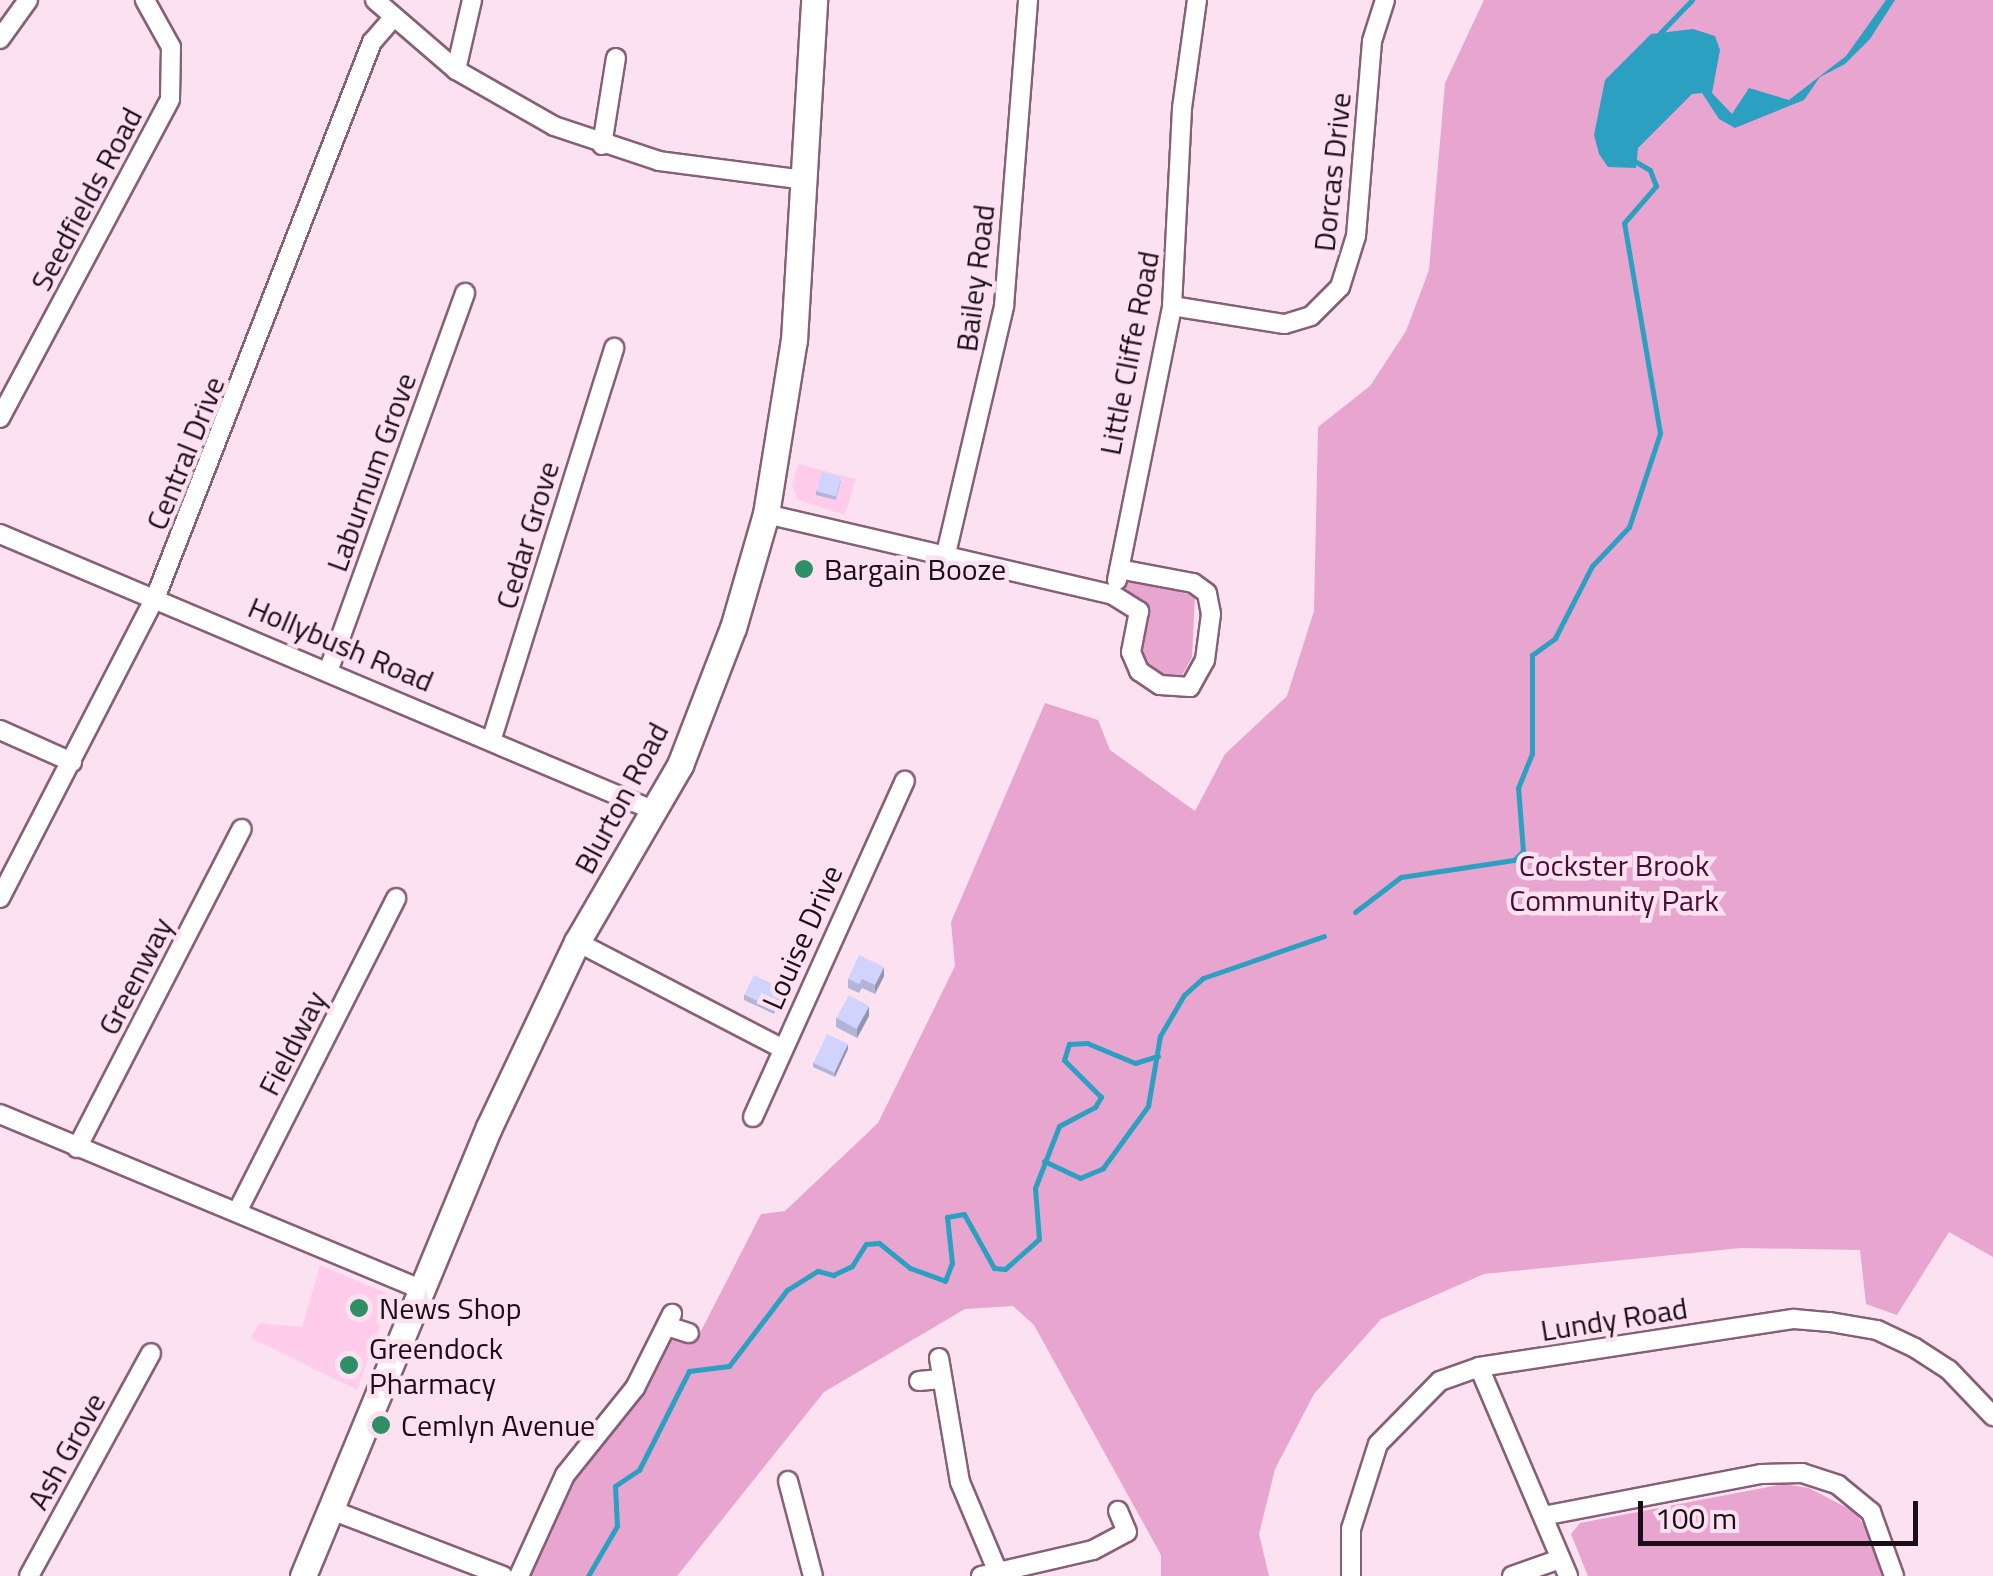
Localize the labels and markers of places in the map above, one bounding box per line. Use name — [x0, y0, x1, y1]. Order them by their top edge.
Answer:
place label: Bargain Booze — [824, 551, 1006, 587]
marker: Bargain Booze — [793, 558, 815, 580]
place label: News Shop — [379, 1290, 521, 1326]
marker: News Shop — [348, 1297, 370, 1319]
place label: Greendock Pharmacy — [369, 1330, 503, 1400]
marker: Greendock Pharmacy — [338, 1354, 360, 1376]
place label: Cemlyn Avenue — [401, 1407, 595, 1443]
marker: Cemlyn Avenue — [370, 1414, 392, 1436]

